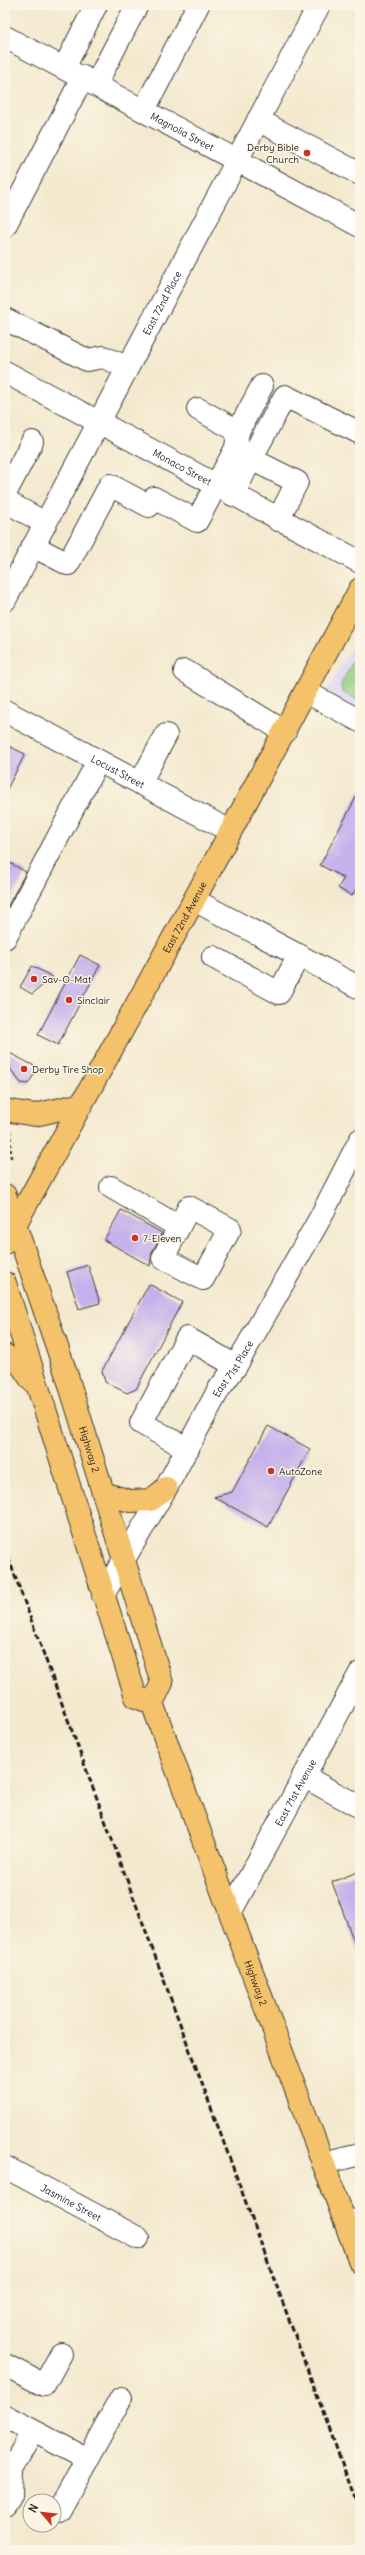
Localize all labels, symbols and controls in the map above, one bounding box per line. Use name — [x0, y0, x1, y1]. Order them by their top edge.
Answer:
street label: Magnolia Street — [148, 109, 217, 154]
place label: Derby Bible Church — [247, 141, 299, 166]
marker: Derby Bible Church — [302, 148, 312, 158]
street label: East 72nd Place — [140, 269, 184, 337]
street label: Monaco Street — [151, 446, 214, 488]
street label: Locust Street — [89, 752, 148, 791]
street label: East 72nd Avenue — [160, 879, 209, 955]
place label: Sav-O-Mat — [42, 973, 92, 986]
marker: Sav-O-Mat — [29, 974, 39, 984]
place label: Sinclair — [77, 994, 110, 1007]
marker: Sinclair — [64, 995, 74, 1005]
place label: Derby Tire Shop — [32, 1063, 104, 1076]
marker: Derby Tire Shop — [19, 1064, 29, 1074]
place label: 7-Eleven — [143, 1232, 182, 1245]
marker: 7-Eleven — [130, 1233, 140, 1243]
street label: East 71st Place — [209, 1338, 256, 1399]
street label: Highway 2 — [76, 1424, 103, 1474]
place label: AutoZone — [279, 1465, 322, 1478]
marker: AutoZone — [266, 1466, 276, 1476]
street label: East 71st Avenue — [272, 1757, 319, 1828]
street label: Highway 2 — [242, 1958, 271, 2008]
street label: Jasmine Street — [39, 2181, 104, 2224]
north arrow — [22, 2493, 62, 2533]
text: N — [25, 2502, 41, 2515]

